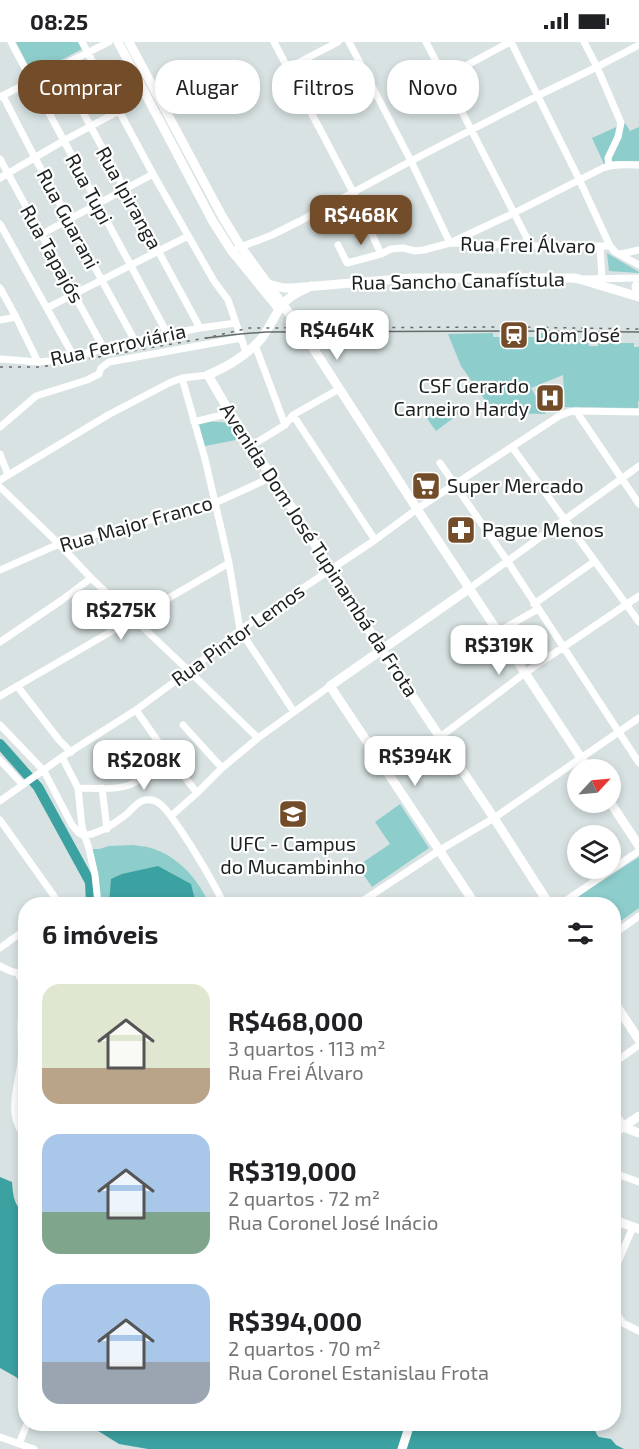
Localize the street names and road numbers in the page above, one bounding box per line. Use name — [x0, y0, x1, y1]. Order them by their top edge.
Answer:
street label: Rua Ipiranga — [92, 142, 168, 253]
street label: Rua Tupi — [61, 149, 118, 228]
street label: Rua Guarani — [33, 164, 105, 273]
street label: Rua Tapajós — [16, 200, 90, 307]
street label: Rua Frei Álvaro — [460, 231, 596, 257]
street label: Rua Sancho Canafístula — [351, 266, 565, 294]
street label: Rua Ferroviária — [48, 318, 188, 370]
street label: Avenida Dom José Tupinambá da Frota — [216, 398, 424, 701]
street label: Rua Major Franco — [56, 490, 215, 556]
street label: Rua Pintor Lemos — [166, 578, 309, 691]

